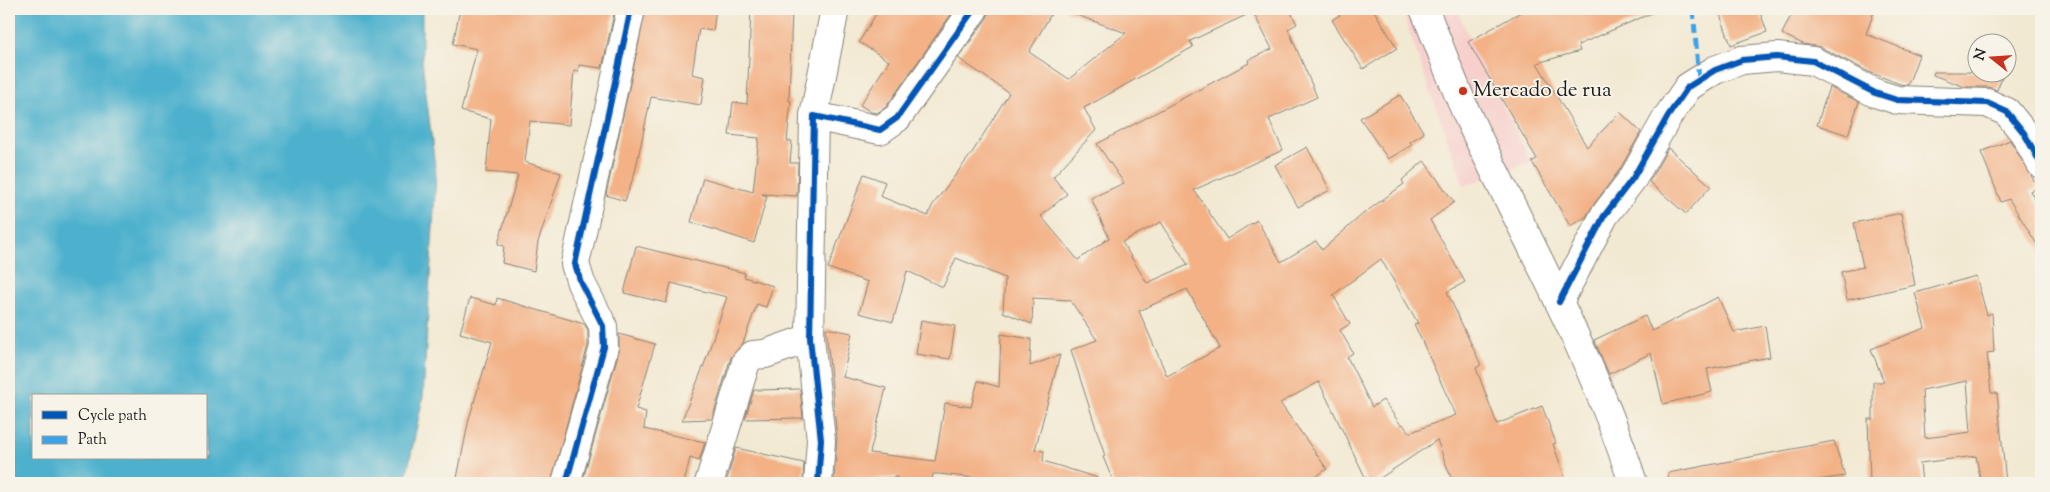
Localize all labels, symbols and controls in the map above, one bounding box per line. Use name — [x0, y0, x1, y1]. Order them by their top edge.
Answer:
north arrow — [1968, 32, 2018, 82]
text: N — [1970, 47, 1993, 63]
place label: Mercado de rua — [1473, 76, 1612, 106]
marker: Mercado de rua — [1457, 85, 1469, 97]
legend — [32, 394, 208, 460]
text: Cycle path — [78, 406, 147, 427]
text: Path — [78, 430, 107, 451]

